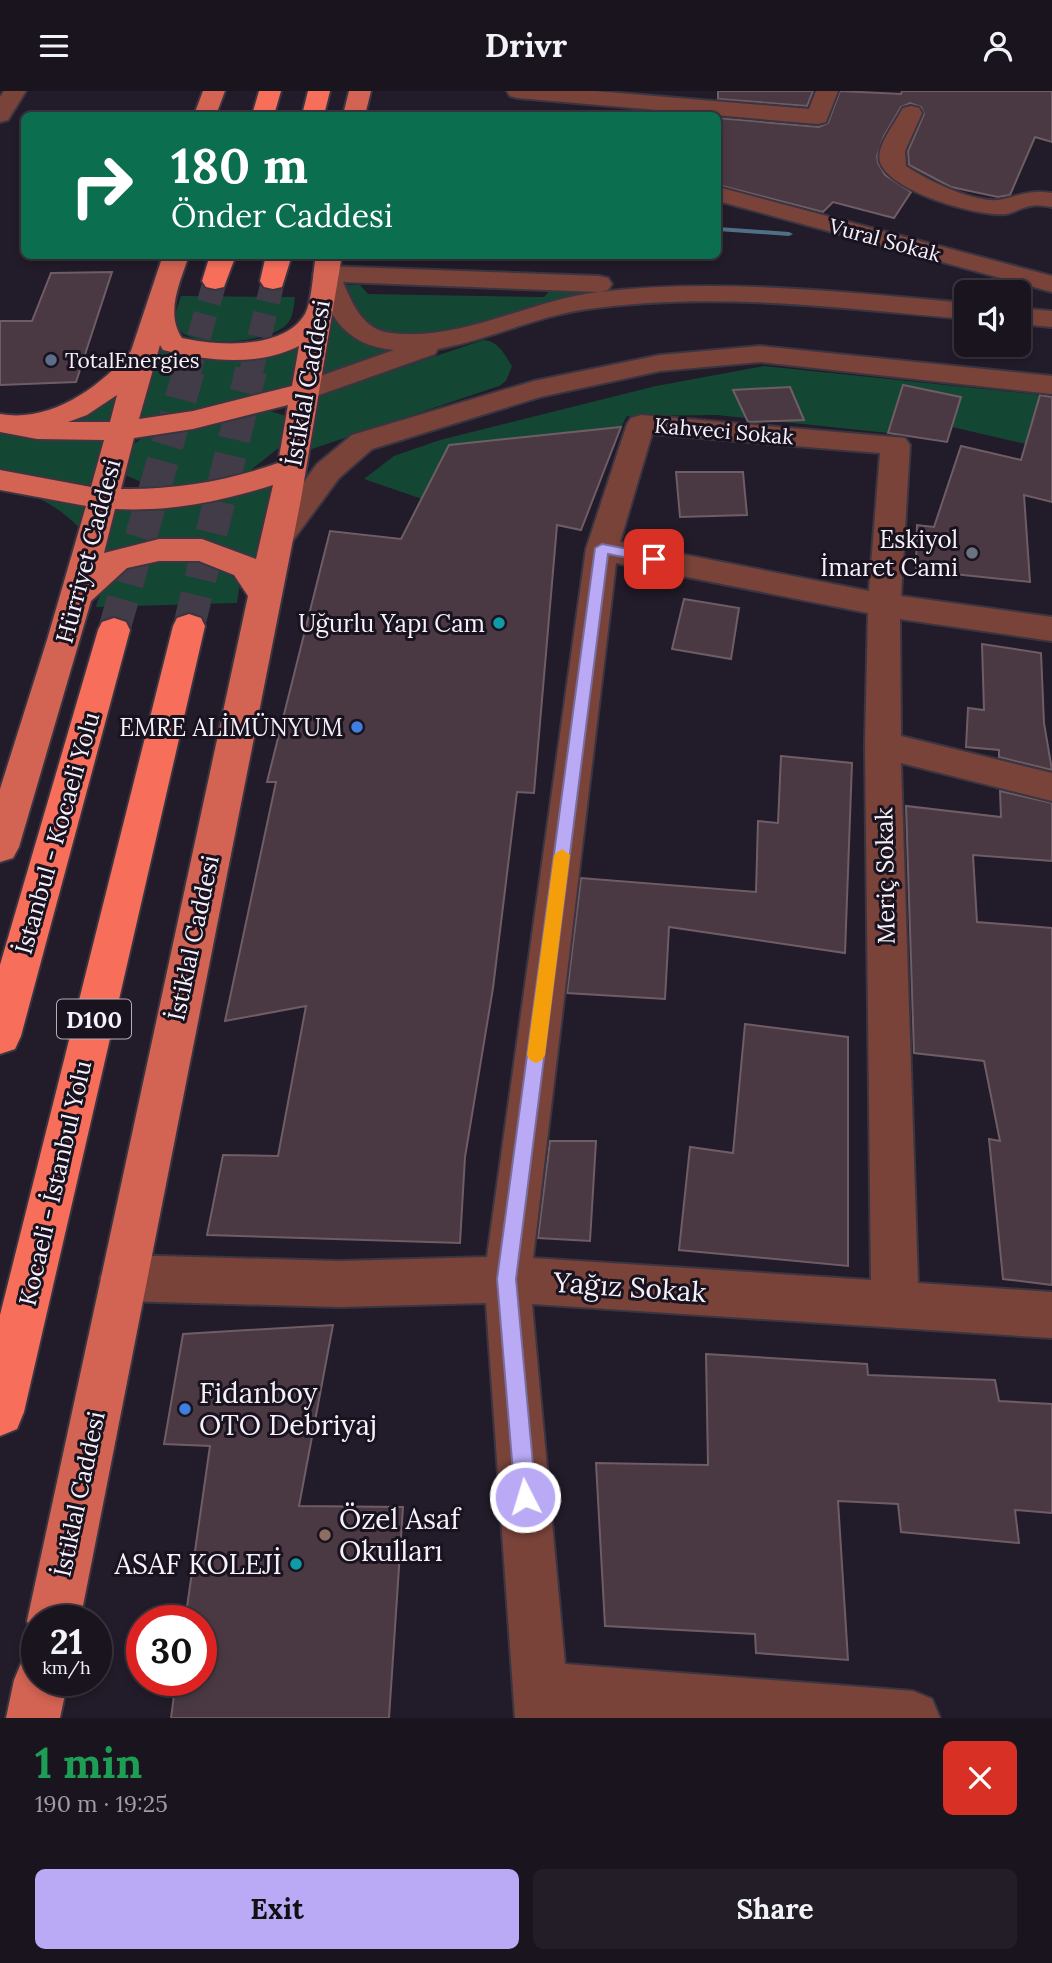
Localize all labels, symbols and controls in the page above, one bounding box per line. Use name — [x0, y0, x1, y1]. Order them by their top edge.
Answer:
text: Drivr — [485, 25, 567, 66]
icon: menu — [35, 27, 73, 65]
icon: person — [979, 27, 1017, 65]
text: 180 m — [171, 134, 308, 196]
icon: right — [56, 140, 147, 231]
text: Önder Caddesi — [171, 195, 393, 236]
street label: Vural Sokak — [825, 212, 945, 268]
map controls — [954, 280, 1031, 357]
button: sound — [954, 280, 1031, 357]
street label: İstiklal Caddesi — [277, 297, 337, 469]
place label: TotalEnergies — [65, 347, 200, 374]
marker: TotalEnergies — [43, 352, 59, 368]
street label: Kahveci Sokak — [653, 411, 795, 451]
street label: Hürriyet Caddesi — [48, 455, 128, 647]
place label: Eskiyol İmaret Cami — [820, 524, 958, 583]
pin — [624, 529, 684, 589]
icon: arrive — [635, 540, 673, 578]
marker: Eskiyol İmaret Cami — [964, 545, 980, 561]
place label: Uğurlu Yapı Cam — [298, 608, 485, 639]
marker: Uğurlu Yapı Cam — [491, 615, 507, 631]
street label: İstanbul - Kocaeli Yolu — [8, 708, 106, 958]
place label: EMRE ALİMÜNYUM — [119, 712, 343, 743]
marker: EMRE ALİMÜNYUM — [349, 719, 365, 735]
street label: Meriç Sokak — [868, 807, 902, 945]
street label: İstiklal Caddesi — [160, 852, 226, 1024]
road number: D100 — [57, 1000, 131, 1039]
street label: Kocaeli - İstanbul Yolu — [12, 1057, 98, 1309]
street label: Yağız Sokak — [551, 1264, 708, 1310]
place label: Fidanboy OTO Debriyaj — [199, 1375, 377, 1443]
marker: Fidanboy OTO Debriyaj — [177, 1401, 193, 1417]
street label: İstiklal Caddesi — [46, 1408, 112, 1580]
position arrow — [488, 1460, 562, 1534]
place label: Özel Asaf Okulları — [339, 1501, 462, 1569]
marker: Özel Asaf Okulları — [317, 1527, 333, 1543]
place label: ASAF KOLEJİ — [114, 1546, 282, 1582]
marker: ASAF KOLEJİ — [288, 1556, 304, 1572]
speed limit sign: 30 — [126, 1605, 217, 1696]
text: 21 — [50, 1619, 83, 1664]
text: km/h — [42, 1656, 91, 1679]
text: 1 min — [35, 1736, 142, 1790]
button: close — [943, 1741, 1017, 1815]
text: 190 m · 19:25 — [35, 1789, 168, 1818]
button: Exit — [35, 1869, 519, 1949]
button: Share — [533, 1869, 1017, 1949]

